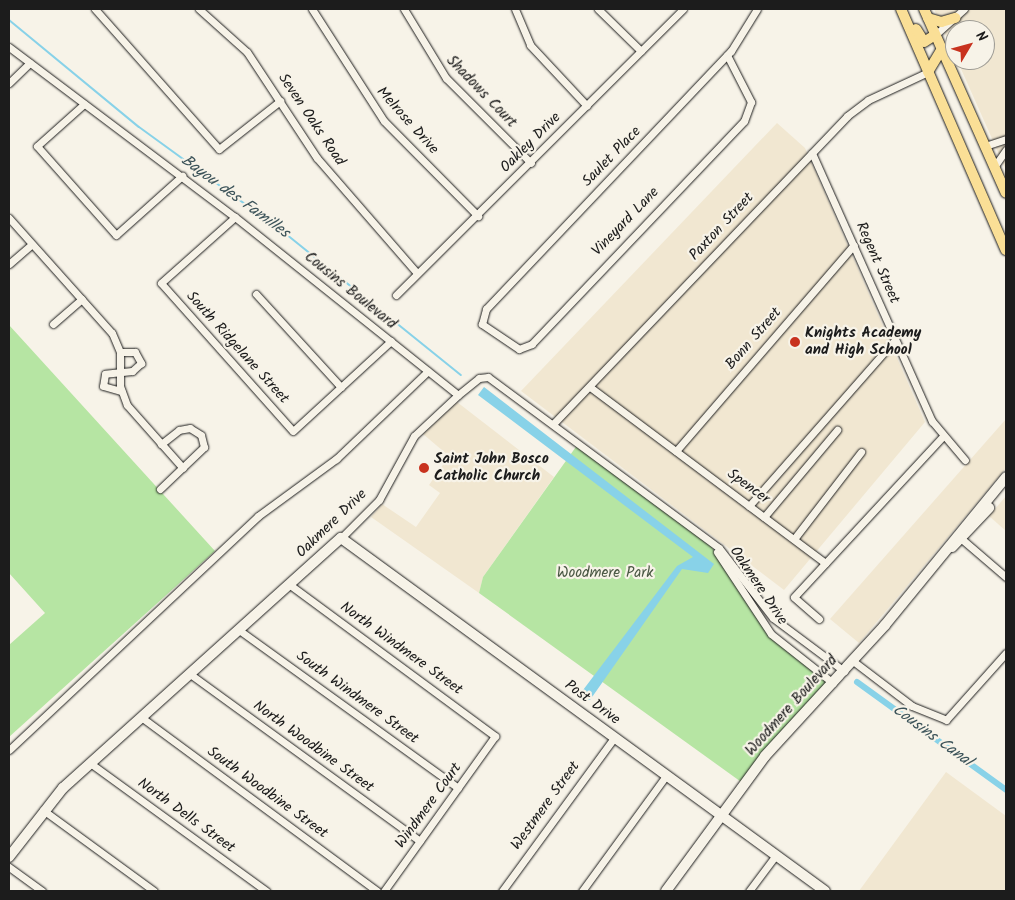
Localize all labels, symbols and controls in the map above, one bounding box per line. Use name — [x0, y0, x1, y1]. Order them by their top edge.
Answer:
north arrow — [945, 20, 995, 70]
text: N — [970, 26, 993, 47]
street label: Shadows Court — [442, 52, 520, 132]
street label: Seven Oaks Road — [273, 70, 349, 170]
street label: Melrose Drive — [372, 84, 442, 158]
street label: Oakley Drive — [497, 109, 565, 177]
street label: Saulet Place — [579, 123, 645, 191]
water label: Bayou des Familles — [177, 151, 293, 243]
street label: Vineyard Lane — [589, 184, 663, 260]
street label: Paxton Street — [686, 189, 758, 265]
street label: Regent Street — [851, 219, 903, 307]
street label: Cousins Boulevard — [300, 248, 400, 334]
street label: South Ridgelane Street — [182, 288, 292, 408]
street label: Bonn Street — [722, 304, 786, 374]
place label: Knights Academy and High School — [805, 324, 921, 359]
marker: Knights Academy and High School — [789, 336, 801, 348]
place label: Saint John Bosco Catholic Church — [434, 450, 549, 485]
marker: Saint John Bosco Catholic Church — [418, 462, 430, 474]
street label: Spencer — [723, 466, 773, 508]
street label: Oakmere Drive — [293, 486, 371, 562]
street label: Oakmere Drive — [725, 543, 791, 629]
park label: Woodmere Park — [557, 565, 653, 583]
street label: North Windmere Street — [336, 599, 466, 699]
street label: South Windmere Street — [292, 647, 422, 749]
street label: Woodmere Boulevard — [742, 652, 842, 760]
street label: Post Drive — [561, 677, 623, 729]
street label: North Woodbine Street — [249, 697, 377, 797]
water label: Cousins Canal — [888, 701, 976, 771]
street label: South Woodbine Street — [203, 743, 331, 843]
street label: Westmere Street — [508, 758, 584, 854]
street label: Windmere Court — [392, 760, 466, 852]
street label: North Dells Street — [134, 775, 238, 857]

